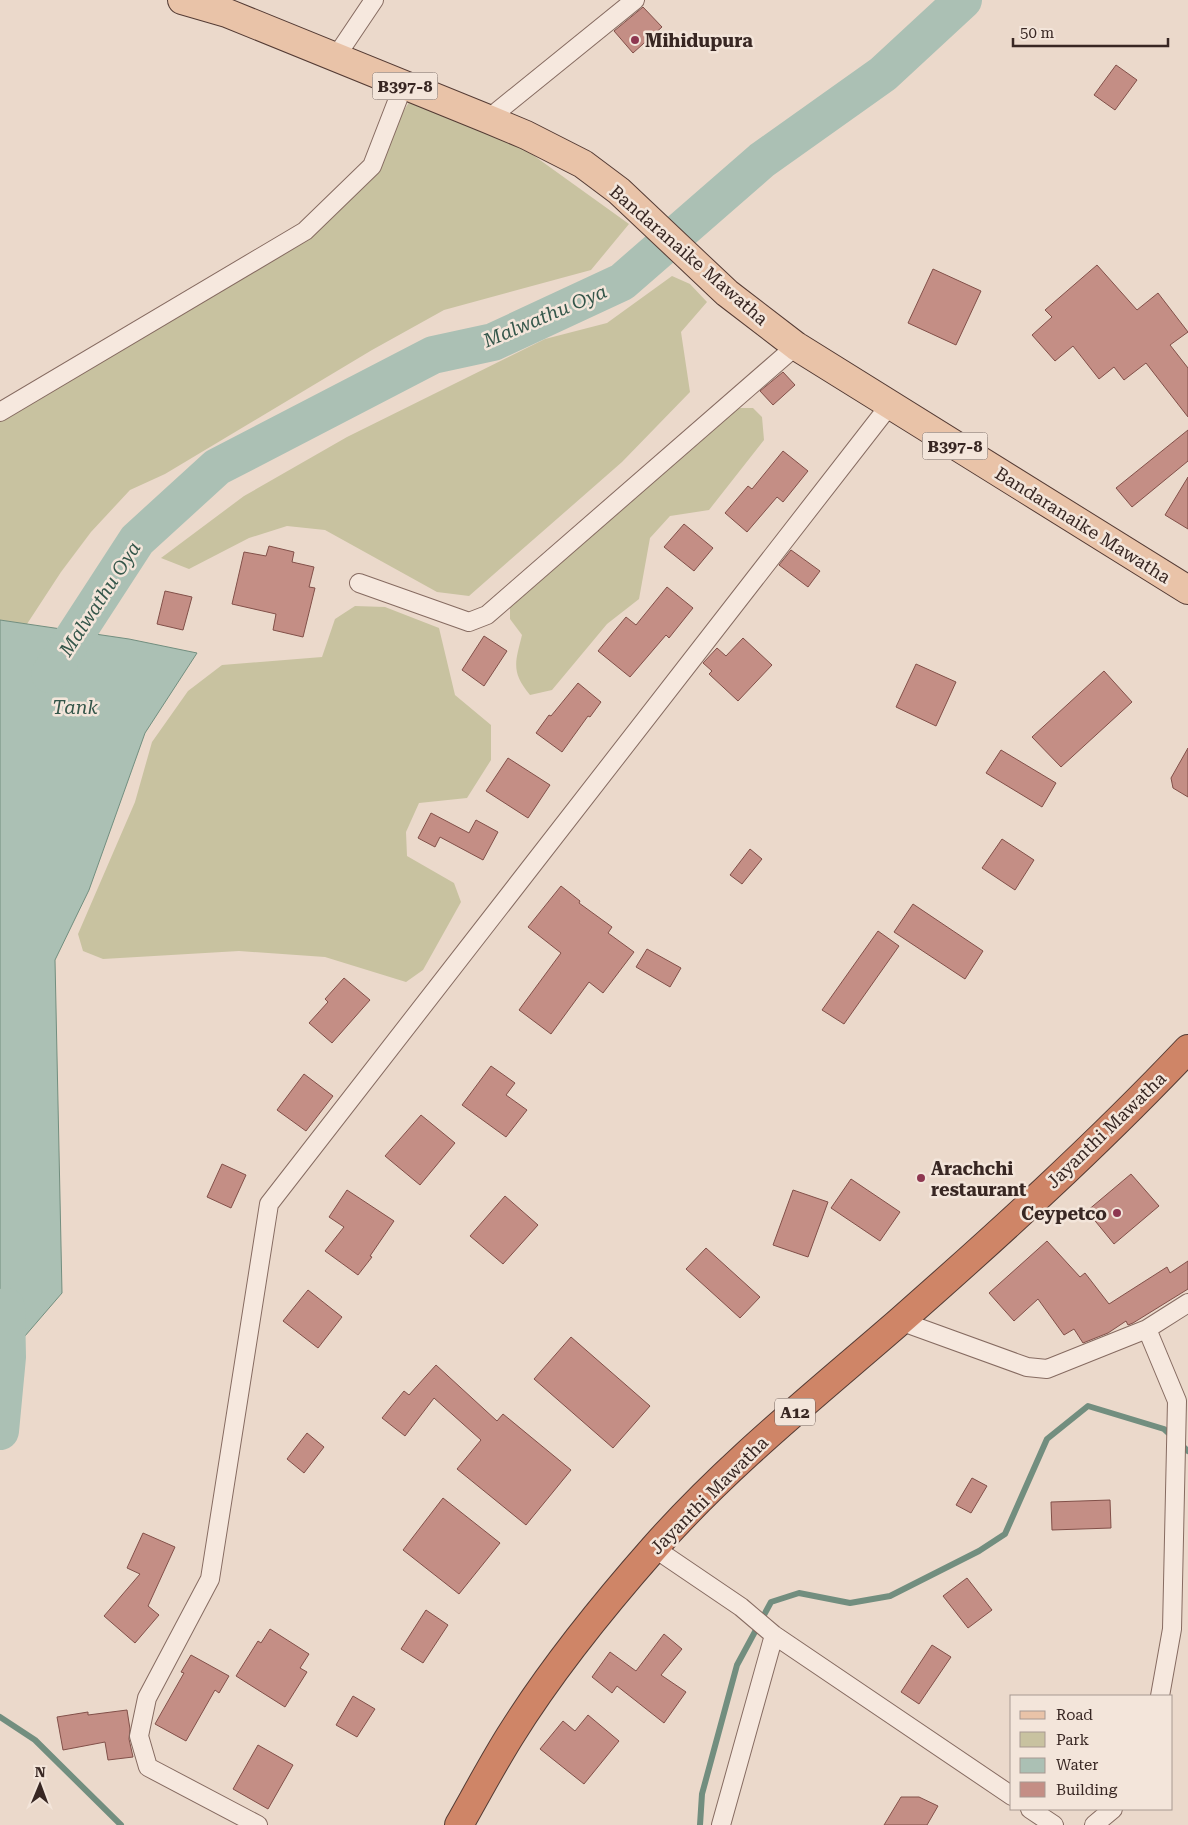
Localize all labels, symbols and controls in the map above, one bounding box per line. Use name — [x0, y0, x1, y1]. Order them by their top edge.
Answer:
scale bar — [1013, 15, 1168, 47]
text: 50 m — [1020, 24, 1055, 42]
place label: Mihidupura — [645, 30, 753, 51]
marker: Mihidupura — [629, 34, 641, 46]
road number: B397-8 — [372, 72, 438, 100]
street label: Bandaranaike Mawatha — [606, 181, 773, 330]
water label: Malwathu Oya — [479, 280, 610, 353]
road number: B397-8 — [922, 432, 988, 460]
street label: Bandaranaike Mawatha — [991, 462, 1175, 588]
water label: Malwathu Oya — [54, 537, 146, 661]
water label: Tank — [52, 696, 98, 719]
street label: Jayanthi Mawatha — [1042, 1067, 1170, 1192]
place label: Arachchi restaurant — [931, 1158, 1026, 1200]
marker: Arachchi restaurant — [915, 1172, 927, 1184]
place label: Ceypetco — [1021, 1203, 1107, 1224]
marker: Ceypetco — [1111, 1207, 1123, 1219]
road number: A12 — [775, 1398, 815, 1425]
street label: Jayanthi Mawatha — [646, 1432, 772, 1558]
legend — [1010, 1695, 1173, 1810]
text: Road — [1056, 1706, 1093, 1724]
text: Park — [1056, 1731, 1090, 1749]
text: Water — [1056, 1756, 1098, 1774]
north arrow — [15, 1760, 65, 1810]
text: N — [35, 1764, 46, 1780]
text: Building — [1056, 1781, 1118, 1799]

